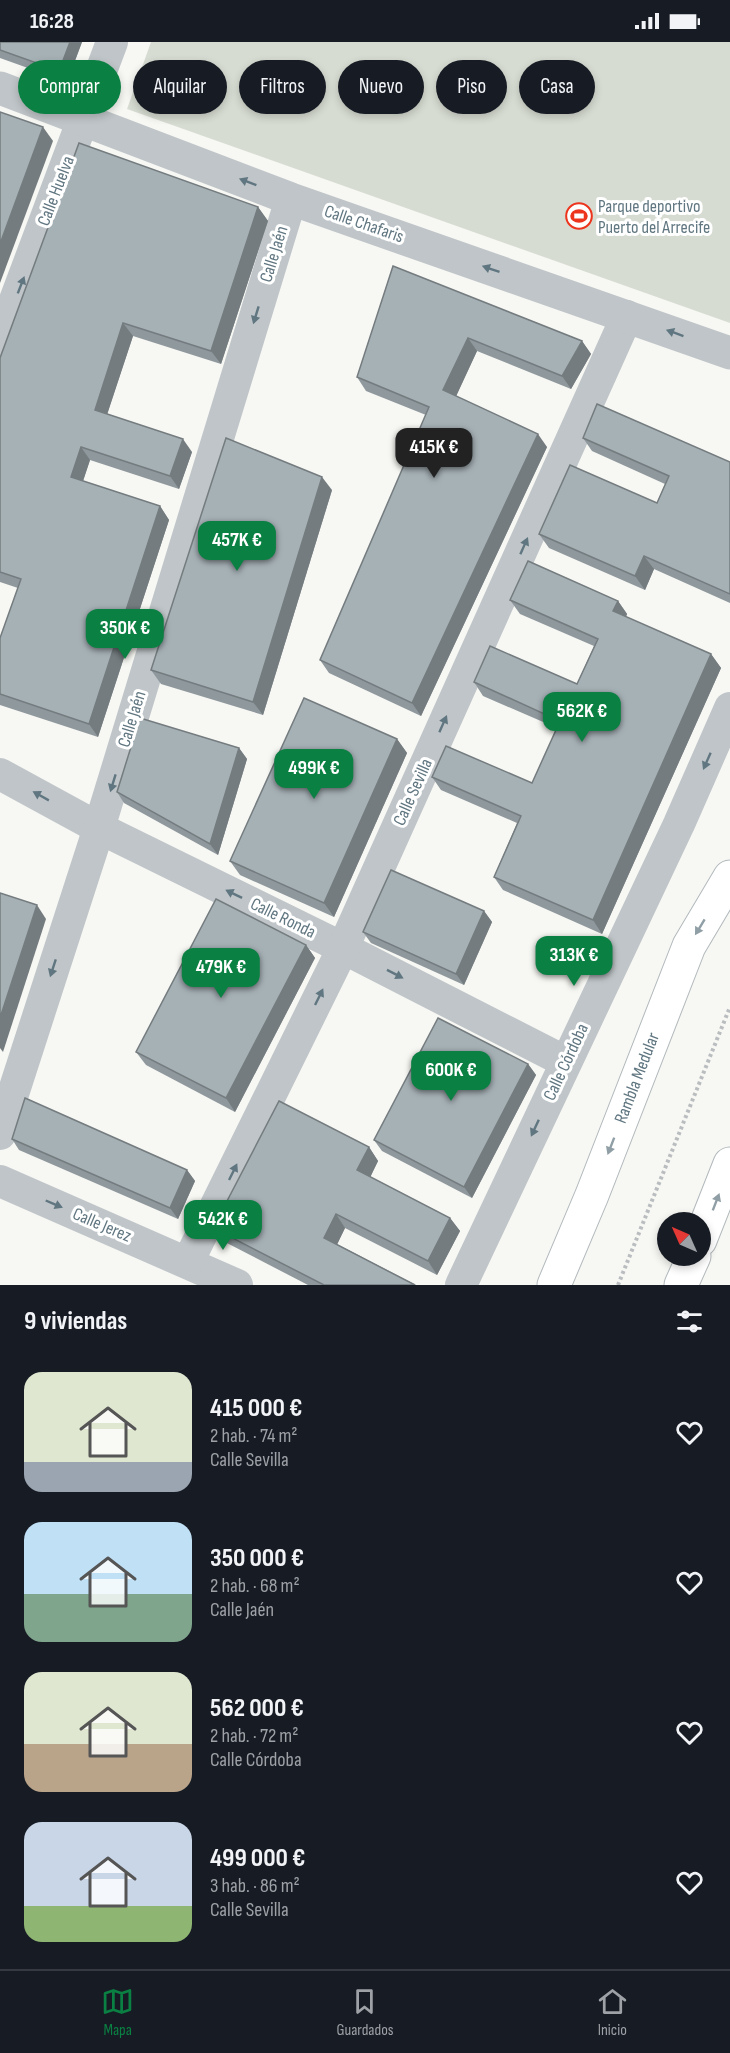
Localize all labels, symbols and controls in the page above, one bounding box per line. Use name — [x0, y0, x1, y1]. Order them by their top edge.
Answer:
text: 16:28 — [30, 8, 74, 35]
chip: Comprar — [18, 60, 121, 114]
chip: Alquilar — [133, 60, 227, 114]
chip: Filtros — [239, 60, 326, 114]
chip: Nuevo — [338, 60, 424, 114]
chip: Piso — [436, 60, 507, 114]
chip: Casa — [519, 60, 595, 114]
street label: Calle Huelva — [33, 153, 79, 229]
one-way arrow — [239, 177, 257, 187]
place label: Parque deportivo Puerto del Arrecife — [598, 196, 710, 238]
street label: Calle Chafaris — [322, 201, 406, 247]
sports icon: Parque deportivo Puerto del Arrecife — [564, 201, 594, 231]
street label: Calle Jaén — [256, 223, 292, 285]
one-way arrow — [482, 263, 500, 273]
one-way arrow — [16, 276, 26, 294]
one-way arrow — [251, 306, 260, 324]
one-way arrow — [666, 328, 684, 338]
pin: 415K € — [385, 428, 483, 479]
text: 415K € — [409, 435, 459, 459]
pin: 457K € — [188, 521, 286, 572]
text: 457K € — [212, 528, 262, 552]
one-way arrow — [519, 538, 528, 555]
pin: 350K € — [76, 609, 174, 660]
text: 350K € — [100, 616, 150, 640]
street label: Calle Jaén — [114, 688, 150, 750]
pin: 562K € — [533, 692, 631, 743]
text: 562K € — [557, 699, 607, 723]
one-way arrow — [439, 716, 448, 733]
pin: 499K € — [265, 749, 363, 800]
one-way arrow — [702, 753, 711, 770]
street label: Calle Sevilla — [389, 755, 437, 829]
text: 499K € — [288, 756, 340, 780]
one-way arrow — [108, 774, 117, 792]
one-way arrow — [32, 791, 49, 801]
one-way arrow — [225, 889, 242, 899]
street label: Calle Ronda — [247, 893, 319, 943]
one-way arrow — [695, 919, 705, 936]
pin: 313K € — [525, 936, 623, 987]
text: 313K € — [550, 943, 598, 967]
pin: 479K € — [172, 948, 270, 999]
text: 479K € — [196, 955, 246, 979]
one-way arrow — [48, 959, 58, 977]
one-way arrow — [386, 969, 403, 979]
one-way arrow — [314, 988, 323, 1005]
street label: Calle Córdoba — [539, 1020, 593, 1104]
street label: Rambla Medular — [610, 1030, 664, 1126]
pin: 600K € — [402, 1051, 500, 1102]
text: 600K € — [425, 1058, 477, 1082]
one-way arrow — [530, 1119, 540, 1137]
one-way arrow — [606, 1137, 615, 1155]
one-way arrow — [227, 1163, 237, 1181]
one-way arrow — [711, 1193, 721, 1211]
one-way arrow — [45, 1199, 63, 1209]
pin: 542K € — [174, 1200, 272, 1251]
street label: Calle Jerez — [70, 1203, 135, 1247]
text: 542K € — [198, 1207, 248, 1231]
north arrow — [657, 1212, 711, 1266]
map controls — [657, 1212, 711, 1266]
icon: filters — [673, 1305, 706, 1338]
text: 9 viviendas — [24, 1306, 127, 1337]
text: 415 000 € — [210, 1393, 302, 1424]
icon: home — [72, 1396, 144, 1468]
icon: heart — [673, 1416, 706, 1449]
text: 2 hab. · 74 m² — [210, 1424, 297, 1448]
text: Calle Sevilla — [210, 1448, 289, 1472]
text: 350 000 € — [210, 1543, 304, 1574]
icon: home — [72, 1546, 144, 1618]
icon: heart — [673, 1566, 706, 1599]
text: 2 hab. · 68 m² — [210, 1574, 300, 1598]
text: Calle Jaén — [210, 1598, 274, 1622]
text: 562 000 € — [210, 1693, 304, 1724]
icon: home — [72, 1696, 144, 1768]
icon: heart — [673, 1716, 706, 1749]
text: 2 hab. · 72 m² — [210, 1724, 298, 1748]
text: Calle Córdoba — [210, 1748, 302, 1772]
text: 499 000 € — [210, 1843, 305, 1874]
icon: home — [72, 1846, 144, 1918]
icon: heart — [673, 1866, 706, 1899]
text: 3 hab. · 86 m² — [210, 1874, 300, 1898]
text: Calle Sevilla — [210, 1898, 289, 1922]
tab: Mapa — [101, 1985, 134, 2040]
tab: Guardados — [336, 1985, 394, 2040]
tab: Inicio — [596, 1985, 629, 2040]

